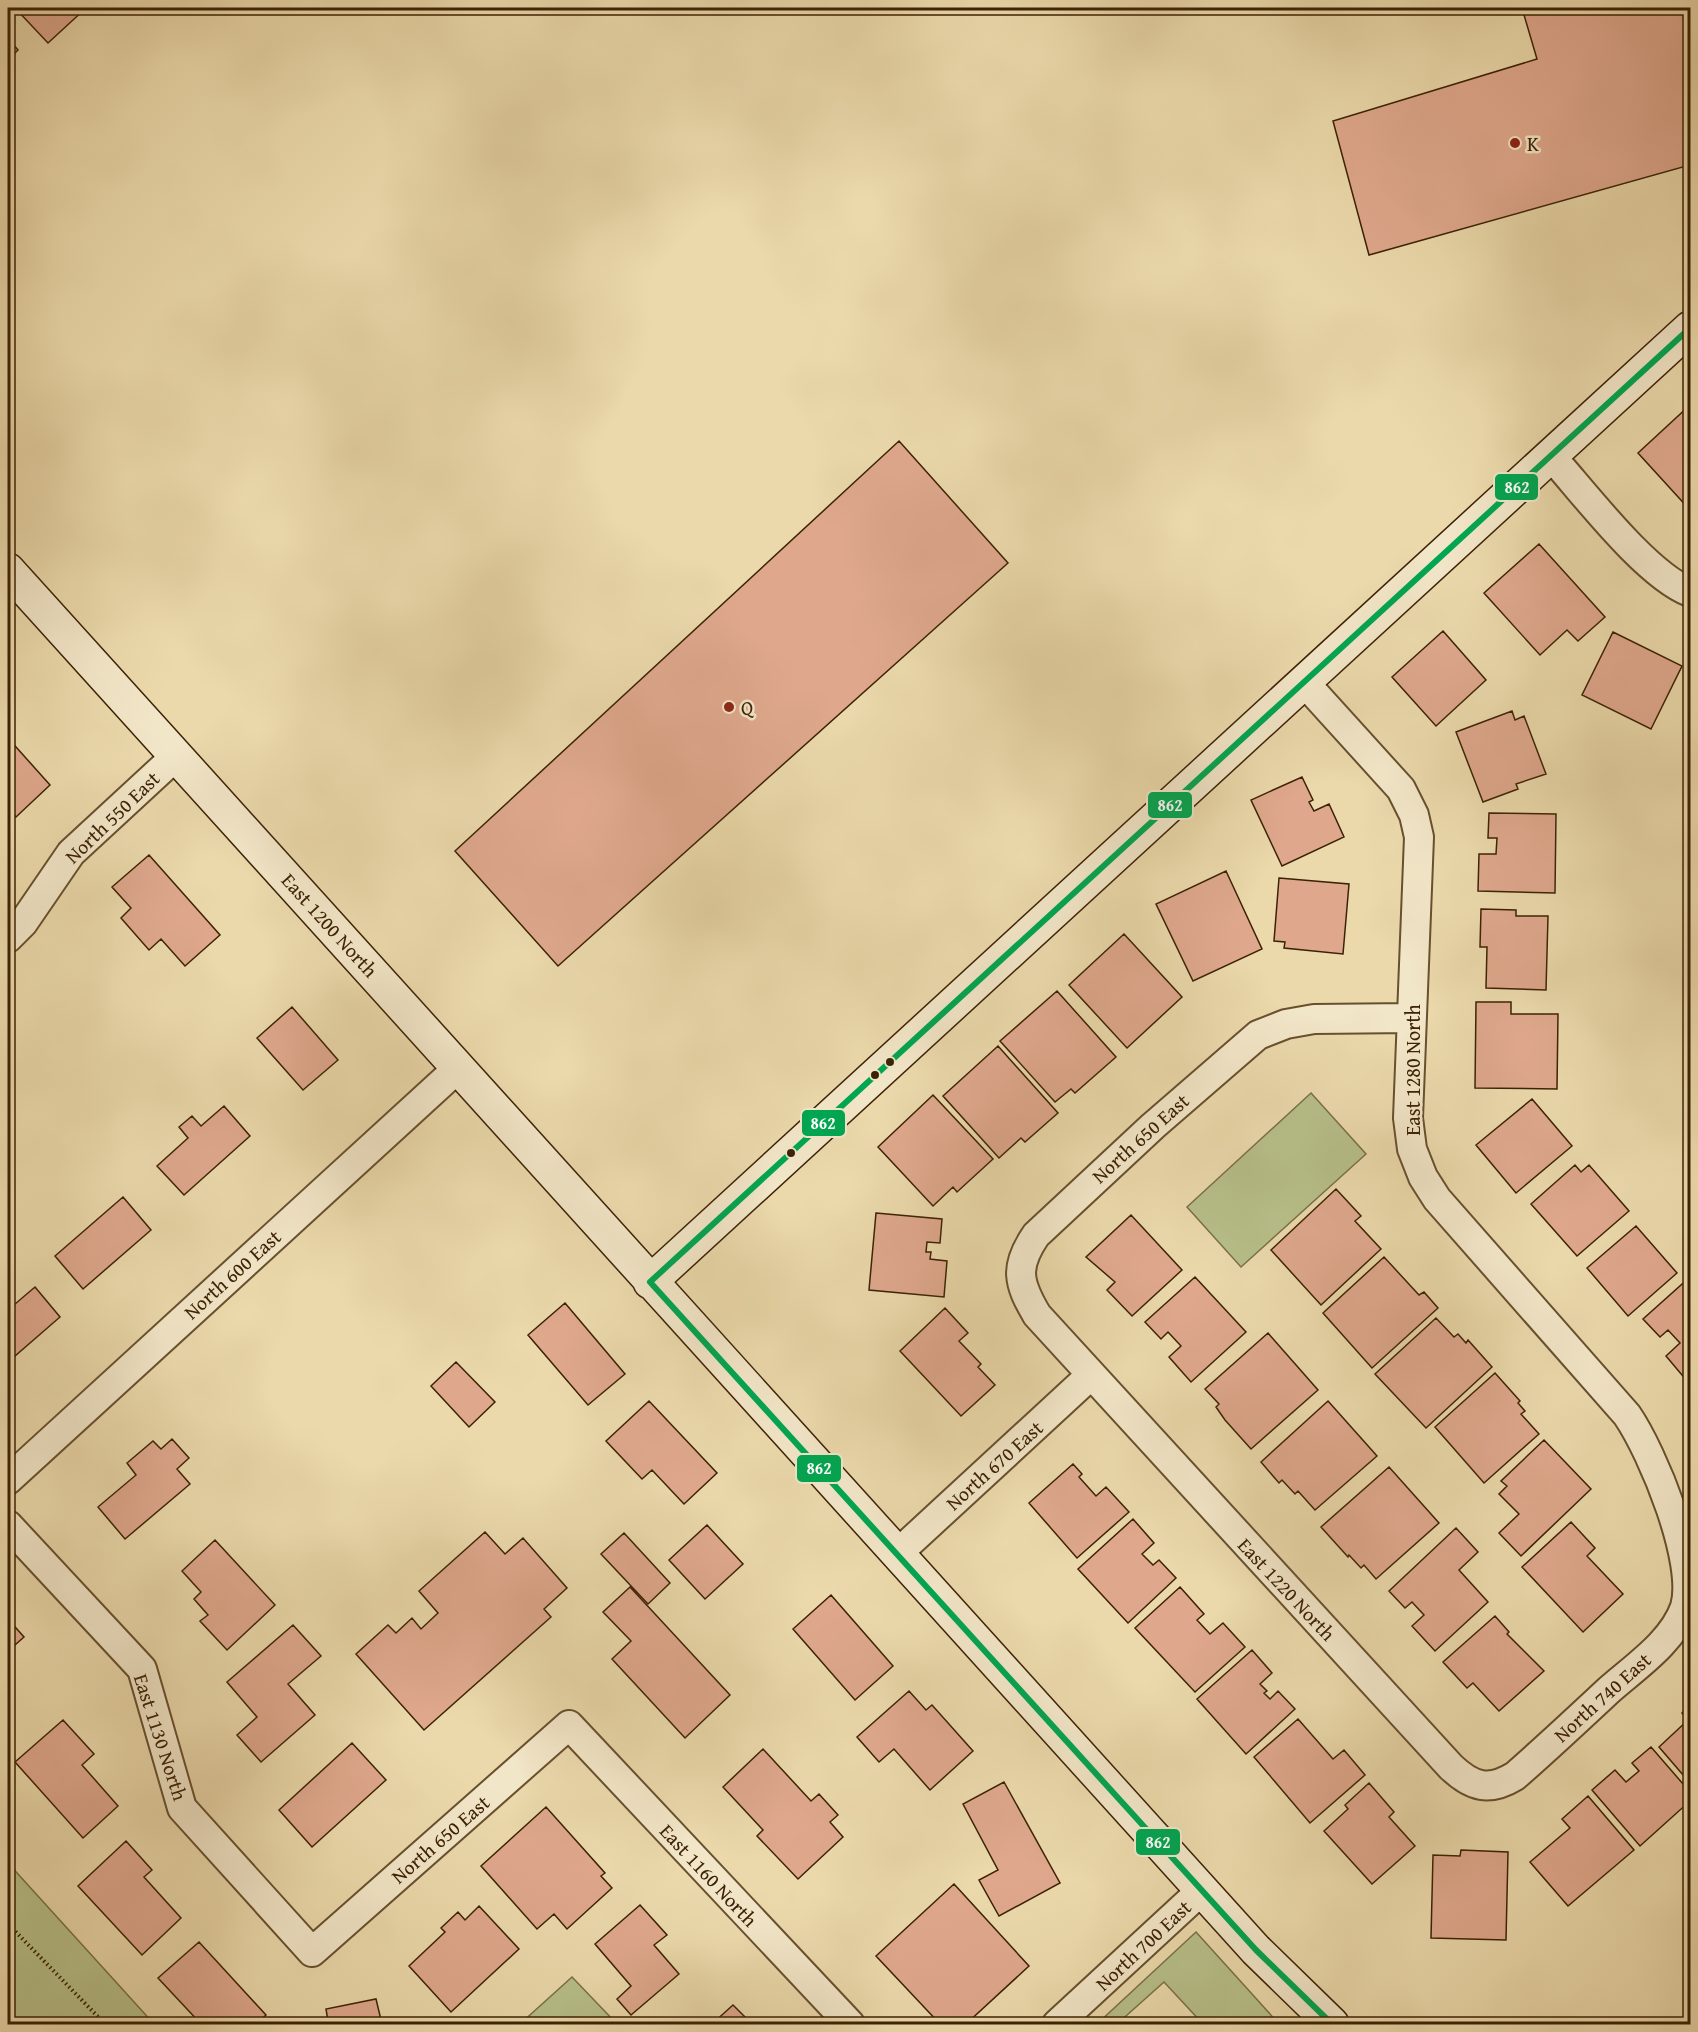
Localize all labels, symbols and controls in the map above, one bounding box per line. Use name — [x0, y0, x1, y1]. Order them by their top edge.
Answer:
place label: K — [1527, 129, 1539, 158]
marker: K — [1508, 136, 1522, 150]
line badge: 862 — [1494, 473, 1539, 501]
text: 862 — [1505, 475, 1529, 499]
place label: Q — [741, 693, 754, 722]
marker: Q — [722, 700, 736, 714]
street label: North 550 East — [58, 764, 166, 870]
line badge: 862 — [1147, 791, 1193, 819]
text: 862 — [1158, 793, 1182, 817]
street label: East 1200 North — [275, 866, 385, 984]
street label: East 1280 North — [1398, 1004, 1427, 1136]
unlabelled marker — [884, 1056, 896, 1068]
unlabelled marker — [869, 1069, 881, 1081]
street label: North 650 East — [1085, 1086, 1195, 1190]
line badge: 862 — [801, 1109, 846, 1137]
text: 862 — [811, 1111, 835, 1135]
unlabelled marker — [785, 1147, 797, 1159]
street label: North 600 East — [177, 1222, 287, 1326]
street label: North 670 East — [939, 1413, 1049, 1517]
line badge: 862 — [796, 1454, 842, 1483]
text: 862 — [807, 1456, 831, 1480]
street label: East 1220 North — [1231, 1531, 1343, 1647]
street label: North 740 East — [1547, 1645, 1657, 1749]
street label: East 1130 North — [127, 1670, 195, 1804]
street label: North 650 East — [384, 1788, 496, 1890]
street label: East 1160 North — [653, 1817, 765, 1933]
line badge: 862 — [1135, 1828, 1181, 1856]
text: 862 — [1146, 1830, 1170, 1854]
street label: North 700 East — [1088, 1893, 1198, 1997]

